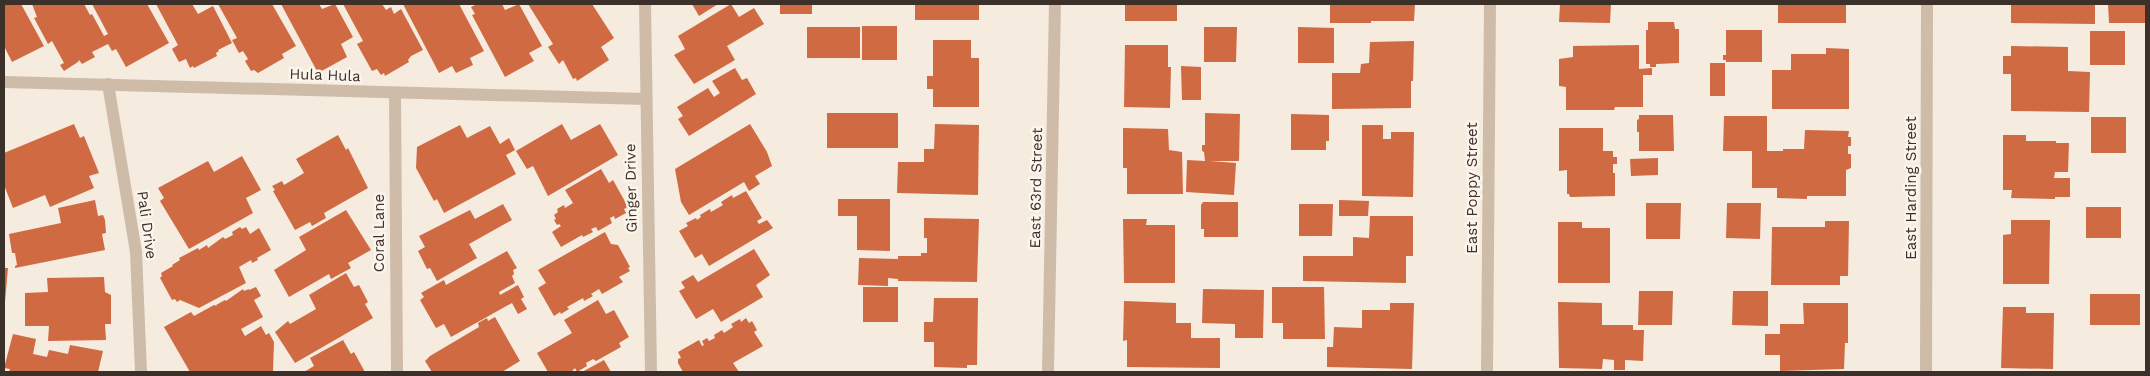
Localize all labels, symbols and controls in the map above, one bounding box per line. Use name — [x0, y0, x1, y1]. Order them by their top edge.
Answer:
street label: Hula Hula — [289, 65, 361, 85]
street label: East Harding Street — [1902, 116, 1920, 260]
street label: East Poppy Street — [1463, 121, 1481, 254]
street label: East 63rd Street — [1026, 127, 1046, 249]
street label: Ginger Drive — [621, 143, 641, 233]
street label: Pali Drive — [133, 190, 161, 260]
street label: Coral Lane — [370, 194, 388, 272]

